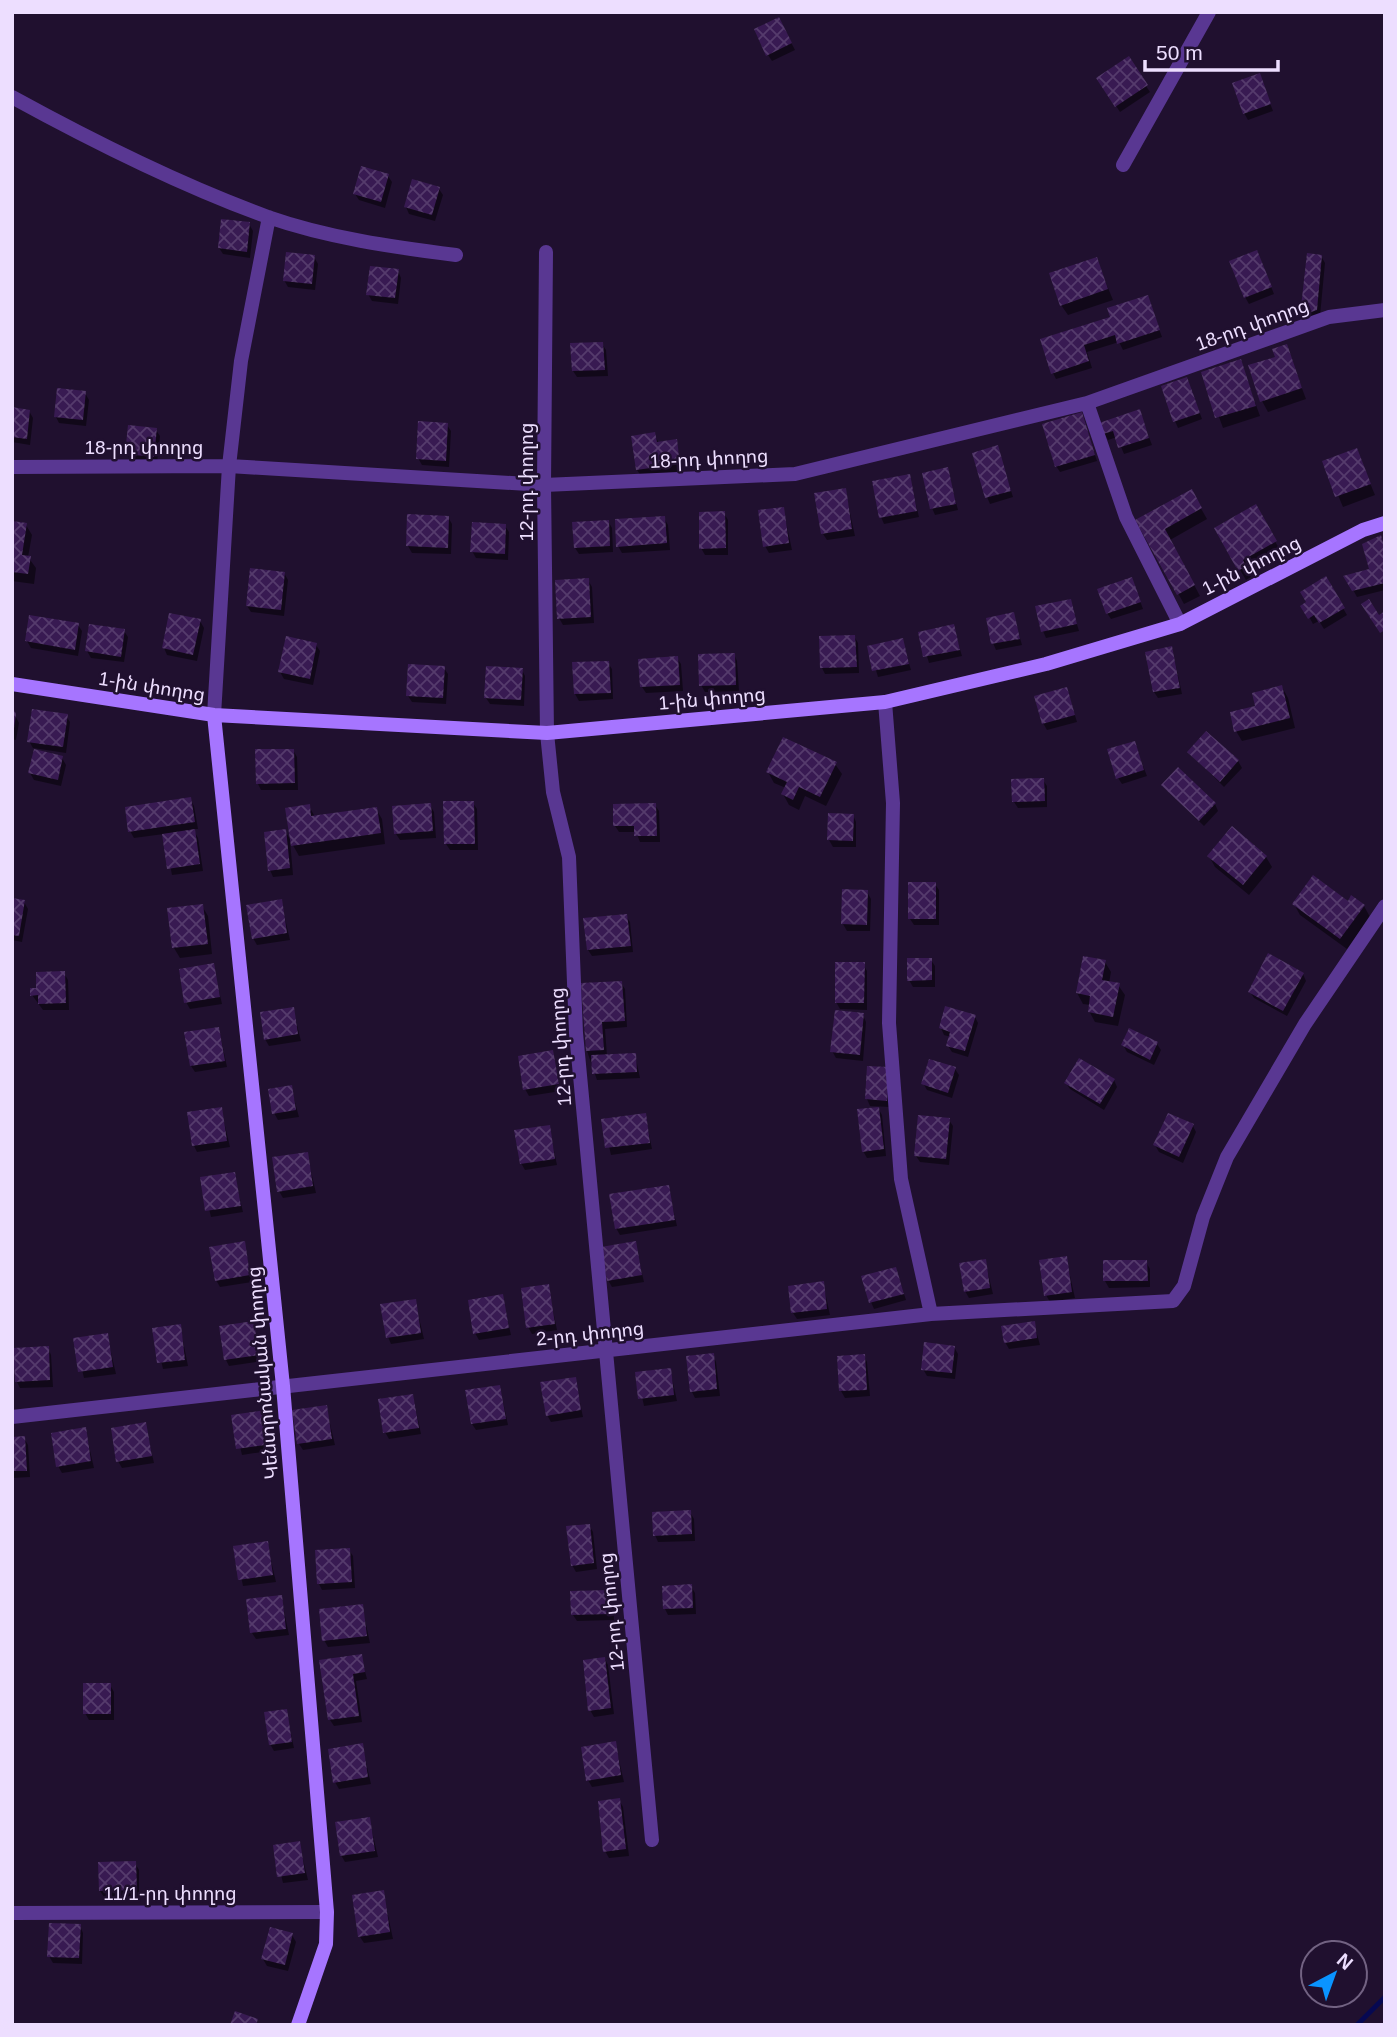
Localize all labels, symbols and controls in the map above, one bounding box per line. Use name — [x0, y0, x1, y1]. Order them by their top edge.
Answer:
scale bar — [1145, 28, 1278, 72]
text: 50 m — [1156, 41, 1203, 64]
street label: 18-րդ փողոց — [1193, 294, 1312, 356]
street label: 12-րդ փողոց — [516, 423, 538, 541]
street label: 18-րդ փողոց — [85, 437, 203, 459]
street label: 18-րդ փողոց — [649, 445, 769, 473]
street label: 1-ին փողոց — [1199, 532, 1304, 600]
street label: 1-ին փողոց — [97, 668, 207, 706]
street label: 1-ին փողոց — [658, 683, 767, 715]
street label: 12-րդ փողոց — [546, 987, 576, 1107]
street label: Կենտրոնական փողոց — [243, 1266, 283, 1480]
street label: 2-րդ փողոց — [535, 1317, 645, 1351]
street label: 12-րդ փողոց — [595, 1552, 629, 1672]
street label: 11/1-րդ փողոց — [103, 1883, 237, 1905]
north arrow — [1299, 1939, 1369, 2009]
text: N — [1333, 1949, 1357, 1974]

